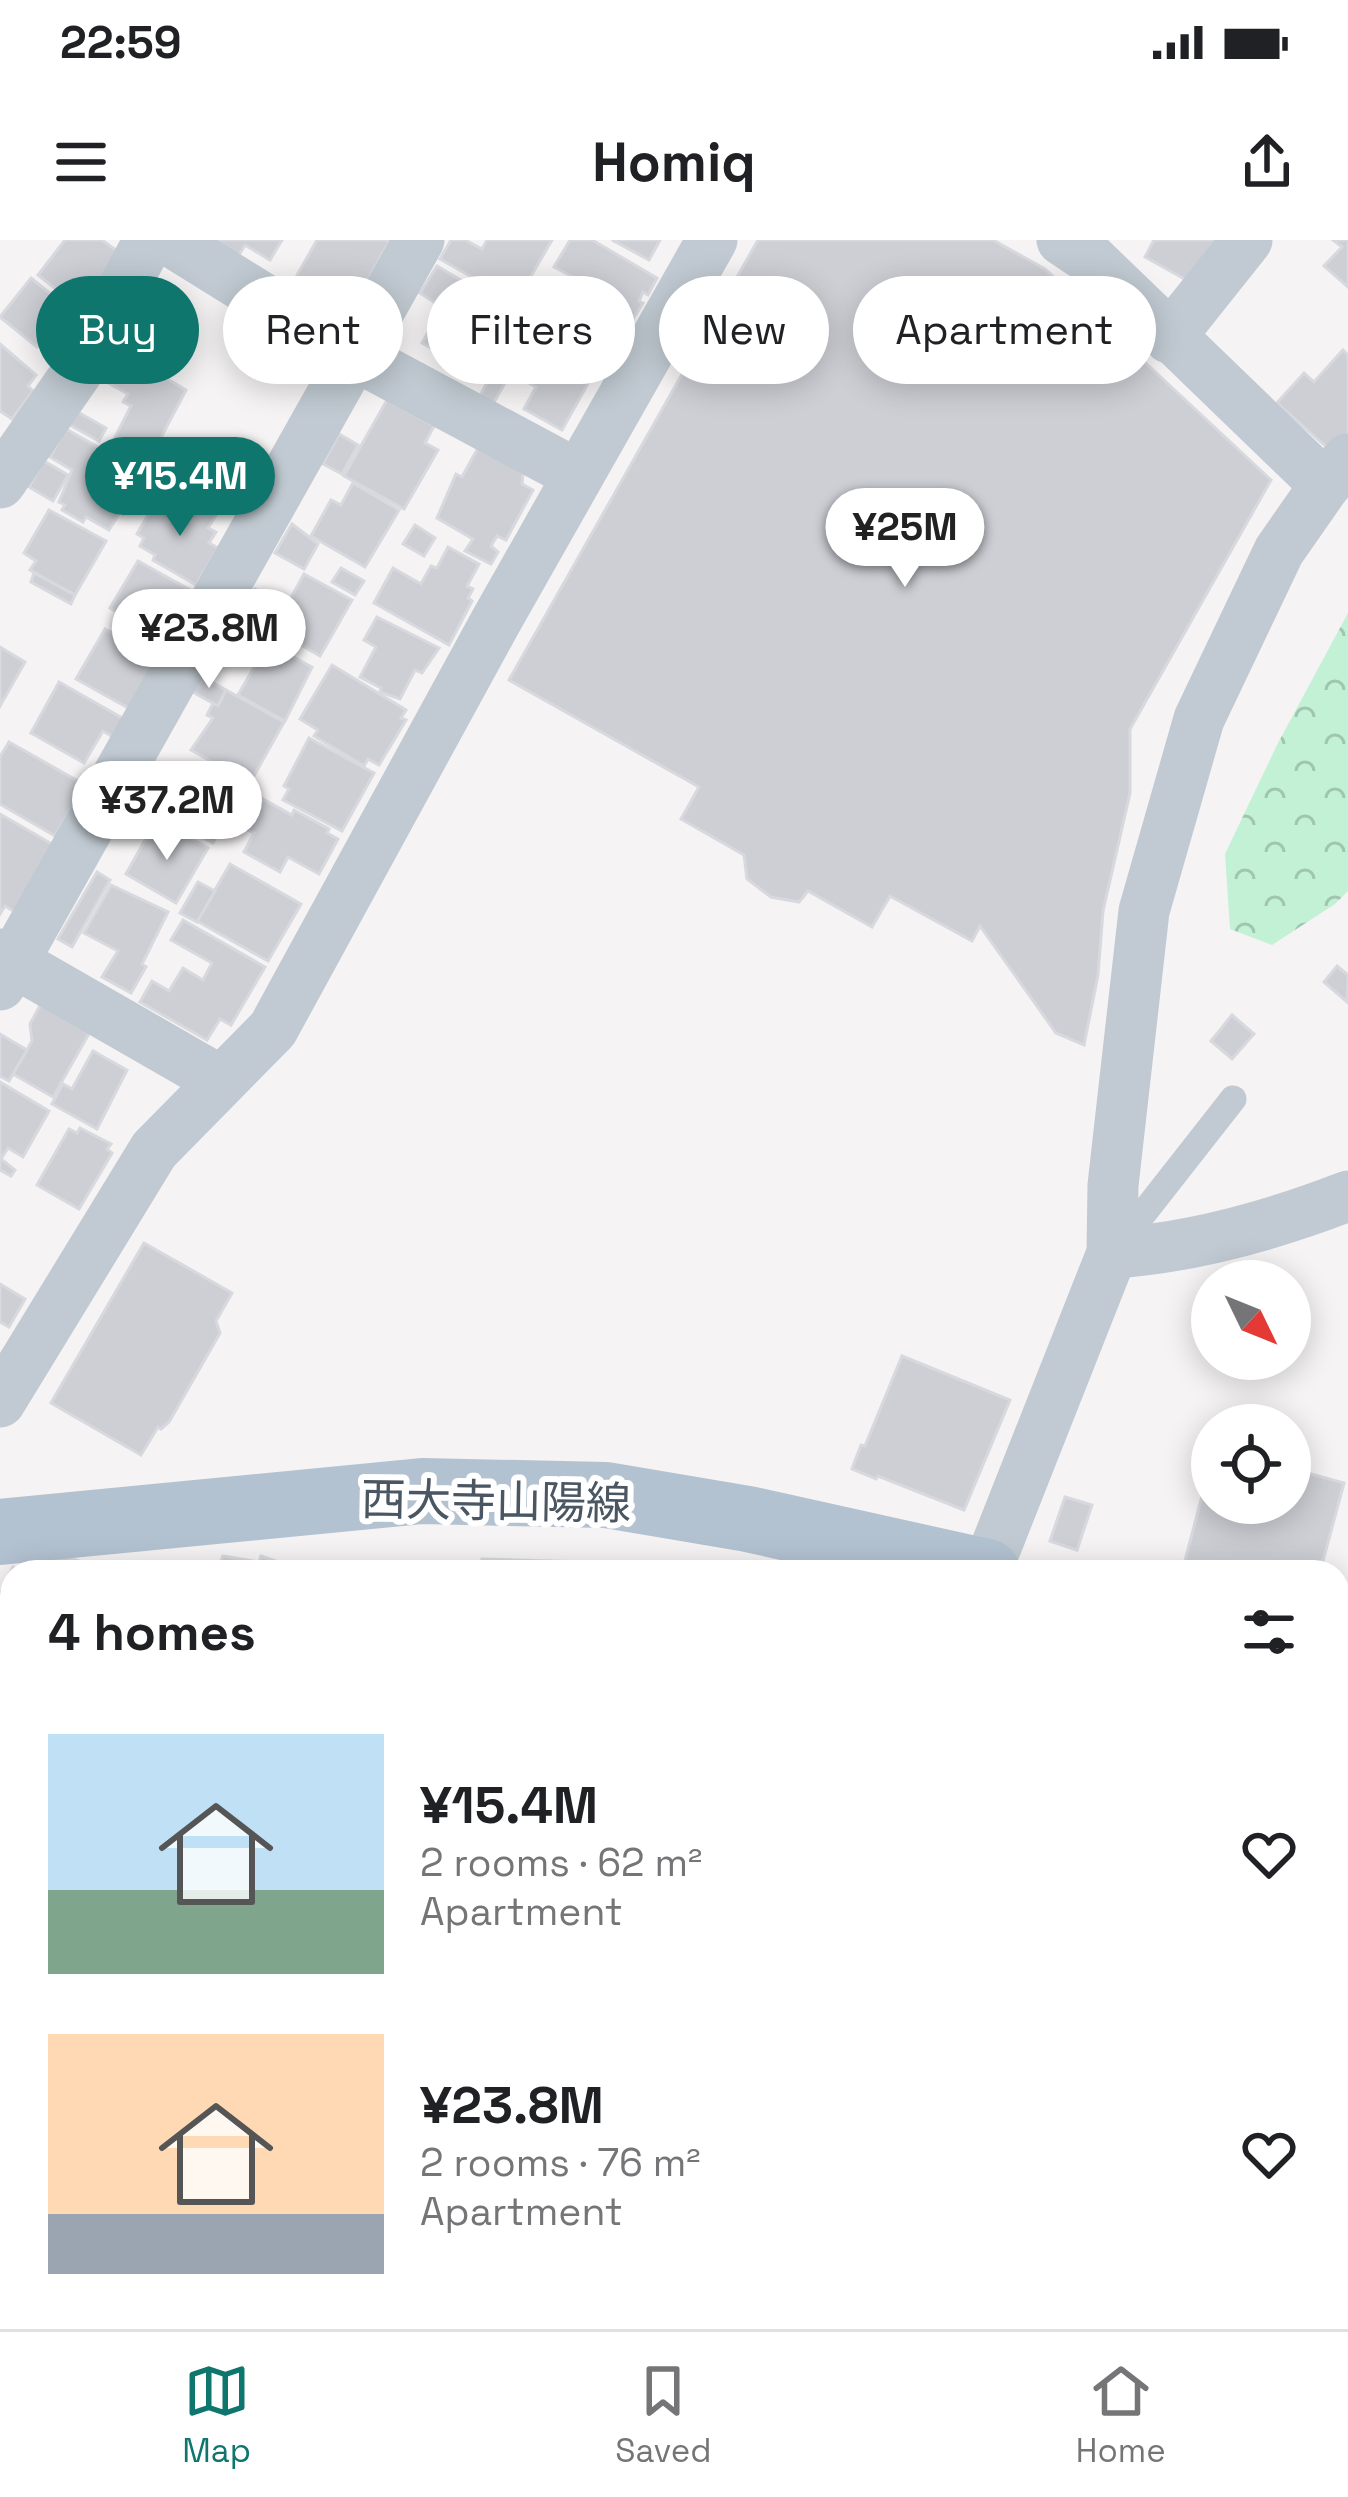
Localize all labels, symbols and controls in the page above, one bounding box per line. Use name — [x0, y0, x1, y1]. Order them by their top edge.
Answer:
text: 22:59 — [60, 14, 182, 71]
text: Homiq — [592, 128, 756, 197]
icon: menu — [48, 129, 114, 195]
icon: share — [1234, 129, 1300, 195]
chip: Buy — [36, 276, 199, 384]
chip: Rent — [223, 276, 403, 384]
chip: Filters — [427, 276, 635, 384]
chip: New — [659, 276, 829, 384]
chip: Apartment — [853, 276, 1156, 384]
pin: ¥15.4M — [82, 437, 278, 539]
text: ¥15.4M — [112, 451, 248, 500]
pin: ¥25M — [834, 488, 976, 590]
text: ¥25M — [852, 502, 958, 551]
pin: ¥23.8M — [111, 589, 307, 691]
text: ¥23.8M — [139, 603, 279, 652]
pin: ¥37.2M — [69, 761, 265, 863]
text: ¥37.2M — [99, 775, 235, 824]
north arrow — [1191, 1260, 1311, 1380]
map controls — [1191, 1260, 1311, 1524]
button: locate — [1191, 1404, 1311, 1524]
street label: 西大寺山陽線 — [361, 1471, 631, 1532]
icon: filters — [1236, 1599, 1302, 1665]
text: 4 homes — [48, 1600, 256, 1665]
text: ¥15.4M — [420, 1773, 598, 1838]
icon: home — [144, 1782, 288, 1926]
icon: heart — [1236, 1821, 1302, 1887]
text: 2 rooms · 62 m² — [420, 1838, 702, 1887]
text: Apartment — [420, 1887, 623, 1936]
text: ¥23.8M — [420, 2073, 604, 2138]
icon: home — [144, 2082, 288, 2226]
icon: heart — [1236, 2121, 1302, 2187]
text: 2 rooms · 76 m² — [420, 2138, 701, 2187]
text: Apartment — [420, 2187, 623, 2236]
tab: Map — [182, 2358, 251, 2472]
tab: Saved — [615, 2358, 712, 2472]
tab: Home — [1076, 2358, 1166, 2472]

